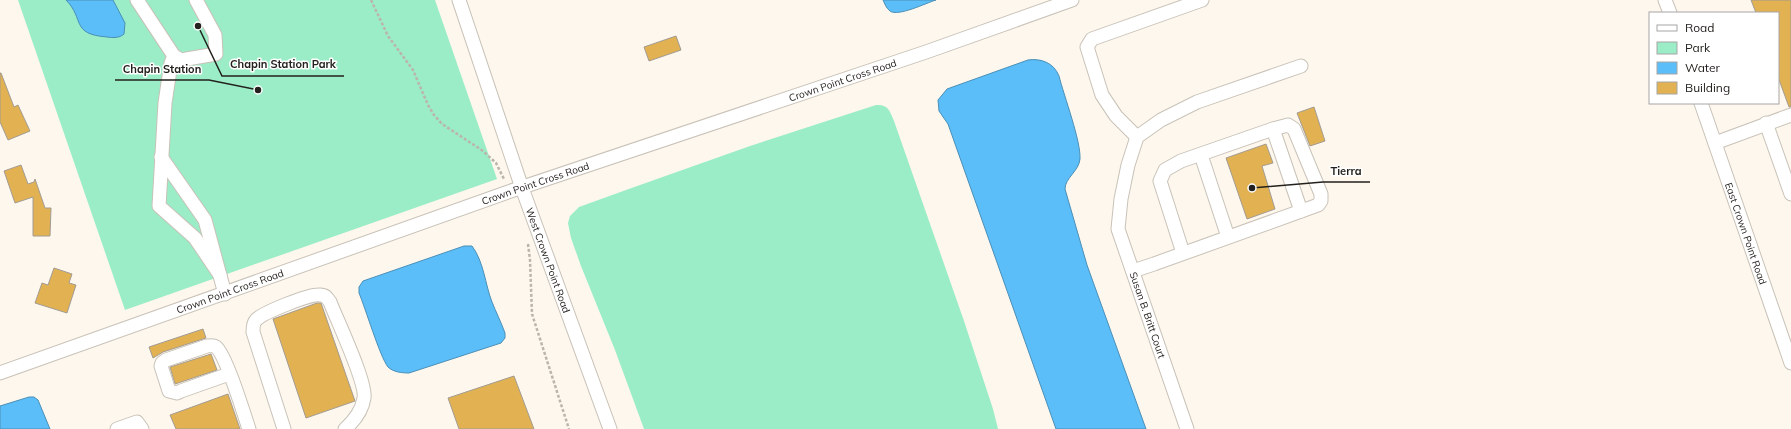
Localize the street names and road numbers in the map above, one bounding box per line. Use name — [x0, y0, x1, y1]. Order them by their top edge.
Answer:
street label: Crown Point Cross Road — [787, 56, 898, 105]
street label: Crown Point Cross Road — [480, 159, 591, 208]
street label: East Crown Point Road — [1722, 181, 1769, 286]
street label: West Crown Point Road — [523, 206, 573, 315]
street label: Crown Point Cross Road — [175, 267, 285, 317]
street label: Susan B. Britt Court — [1127, 270, 1169, 361]

